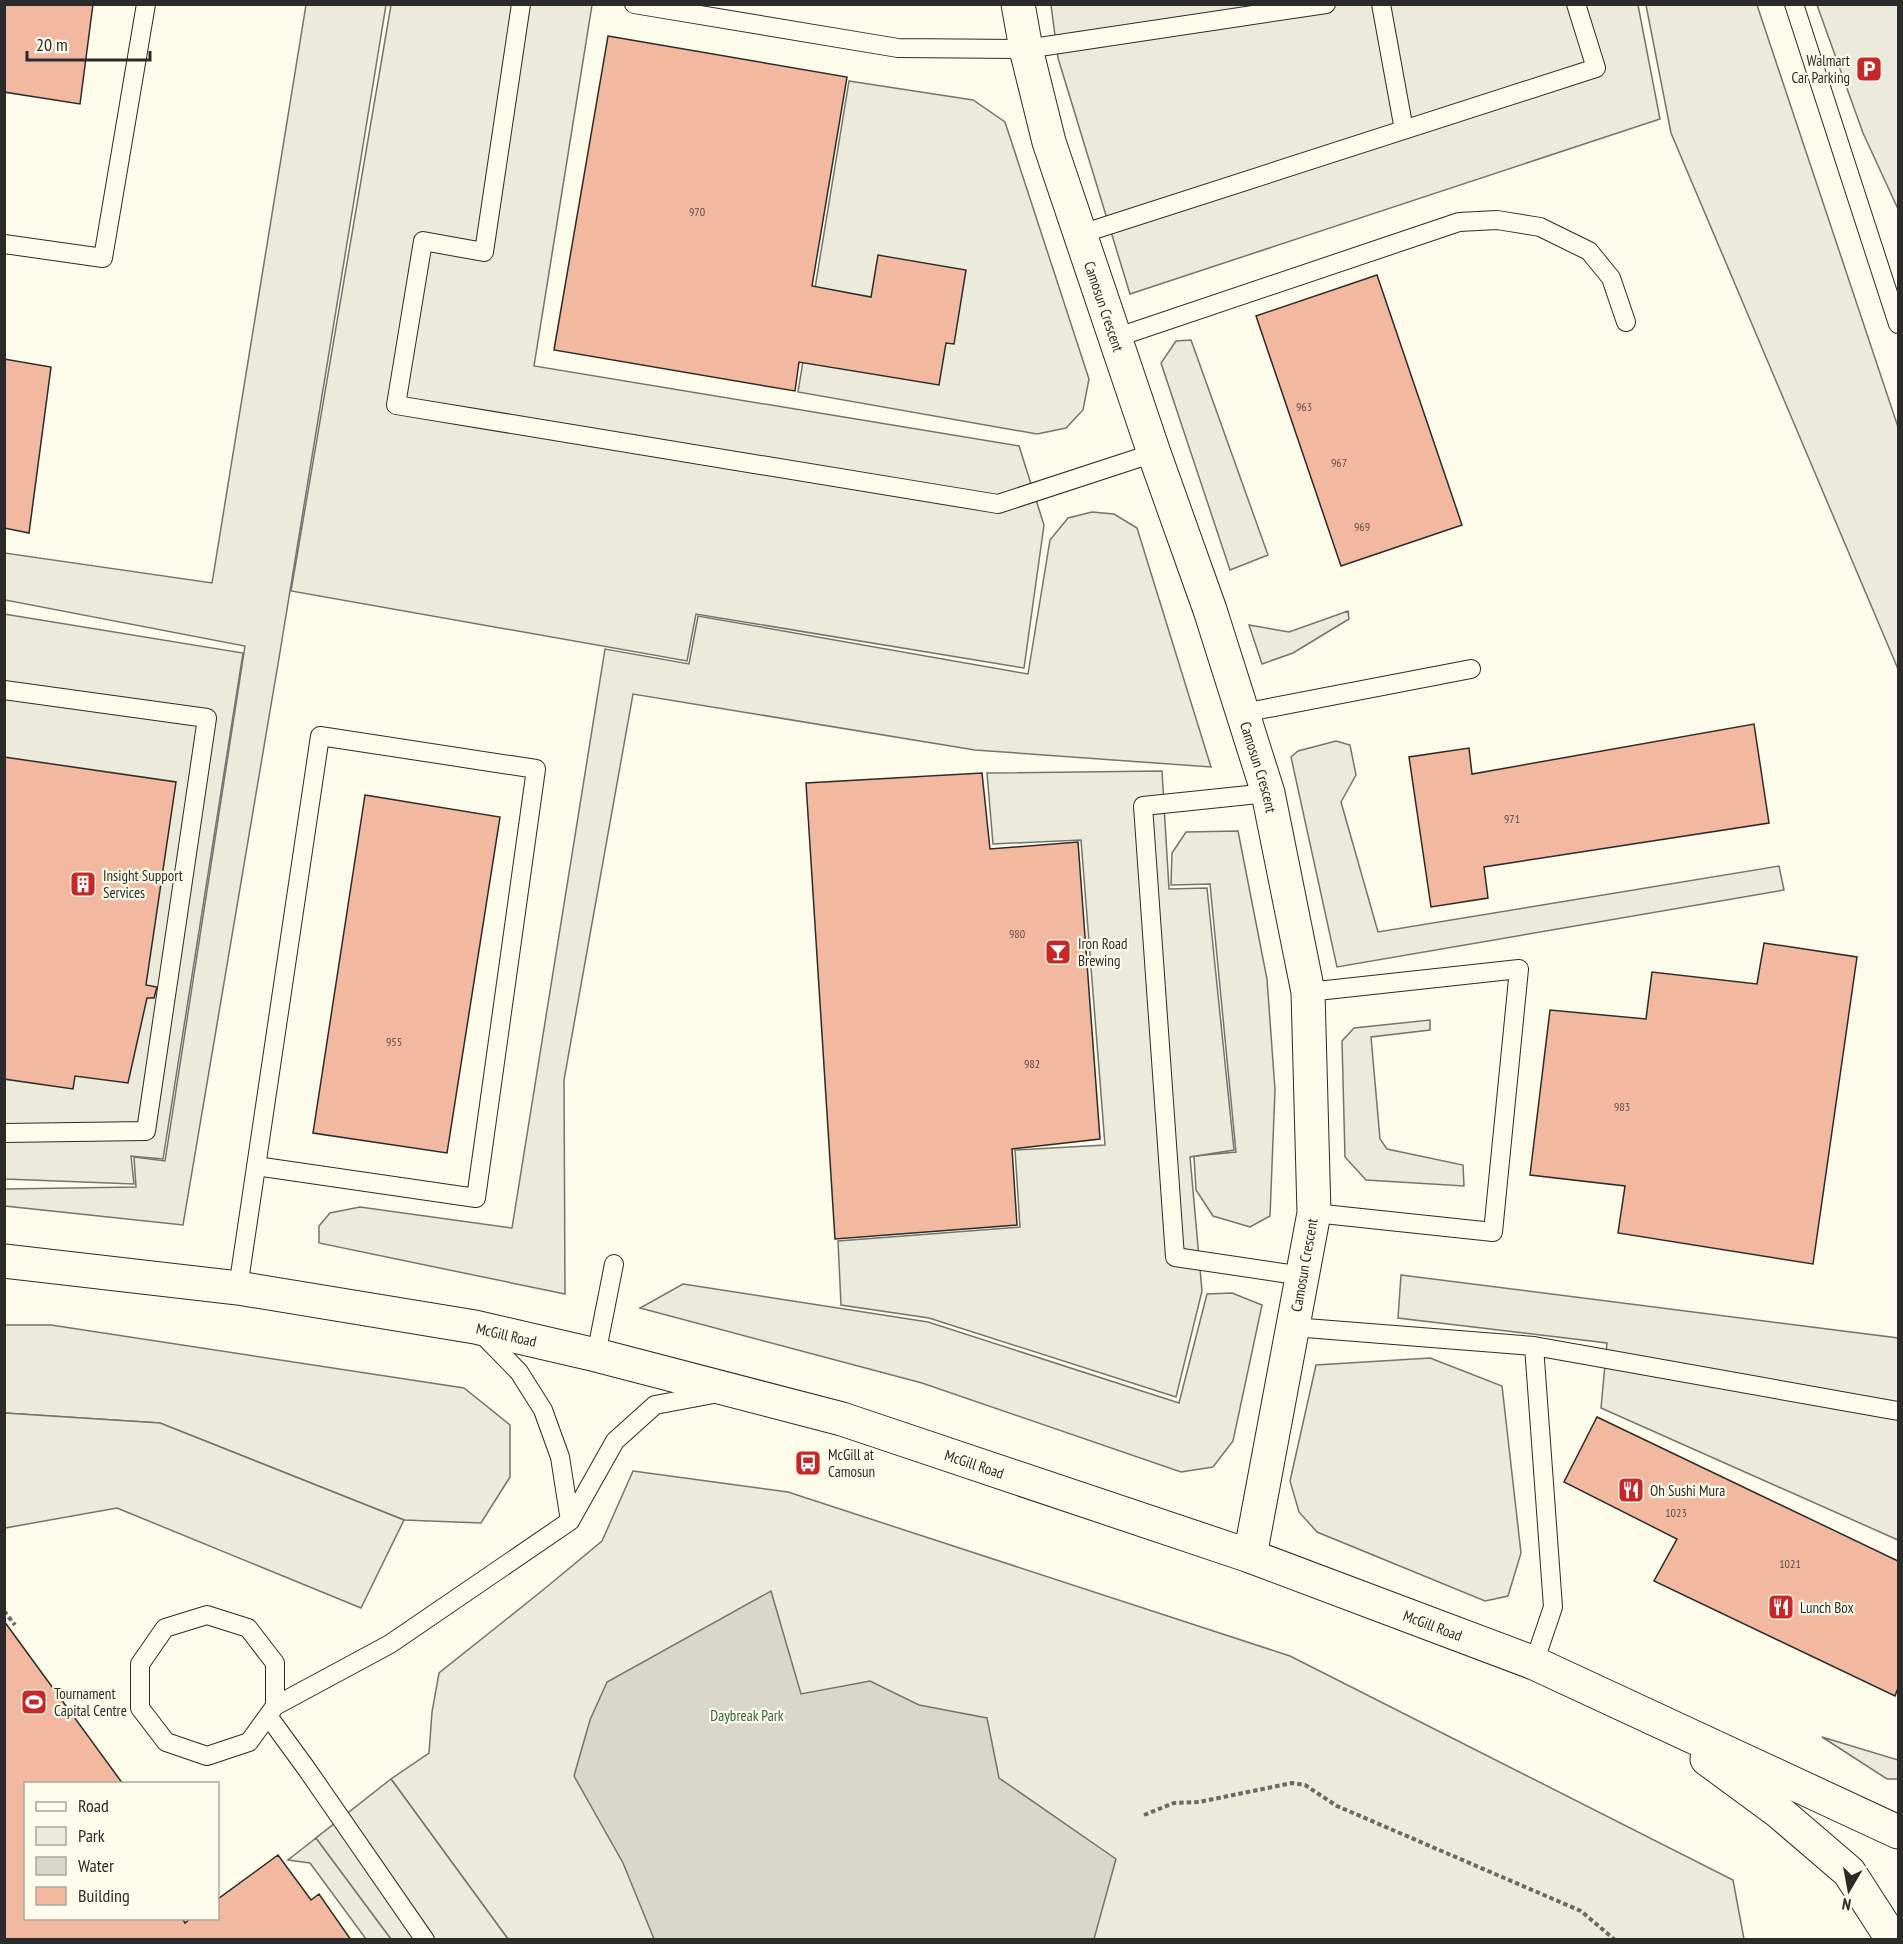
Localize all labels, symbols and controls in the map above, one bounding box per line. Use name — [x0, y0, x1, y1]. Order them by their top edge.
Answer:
scale bar — [27, 24, 150, 62]
text: 20 m — [36, 33, 68, 56]
place label: Walmart Car Parking — [1791, 51, 1850, 87]
parking icon: Walmart Car Parking — [1854, 54, 1884, 84]
house number: 970 — [689, 204, 705, 219]
street label: Camosun Crescent — [1080, 259, 1129, 354]
house number: 963 — [1296, 399, 1312, 414]
house number: 967 — [1331, 455, 1347, 470]
house number: 969 — [1354, 519, 1370, 534]
street label: Camosun Crescent — [1236, 719, 1281, 814]
house number: 971 — [1504, 811, 1520, 826]
place label: Insight Support Services — [103, 866, 183, 902]
building icon: Insight Support Services — [68, 869, 98, 899]
house number: 980 — [1009, 926, 1025, 941]
place label: Iron Road Brewing — [1078, 934, 1127, 970]
bar icon: Iron Road Brewing — [1043, 937, 1073, 967]
house number: 955 — [386, 1034, 402, 1049]
house number: 982 — [1024, 1056, 1040, 1071]
house number: 983 — [1614, 1099, 1630, 1114]
street label: Camosun Crescent — [1286, 1217, 1322, 1313]
street label: McGill Road — [474, 1318, 538, 1350]
place label: McGill at Camosun — [828, 1445, 875, 1481]
street label: McGill Road — [942, 1445, 1007, 1482]
bus stop icon: McGill at Camosun — [793, 1448, 823, 1478]
restaurant icon: Oh Sushi Mura — [1616, 1475, 1646, 1505]
place label: Oh Sushi Mura — [1650, 1481, 1725, 1500]
house number: 1023 — [1665, 1505, 1687, 1520]
house number: 1021 — [1779, 1556, 1801, 1571]
restaurant icon: Lunch Box — [1766, 1592, 1796, 1622]
place label: Lunch Box — [1800, 1598, 1854, 1617]
street label: McGill Road — [1401, 1605, 1465, 1645]
place label: Tournament Capital Centre — [54, 1684, 127, 1720]
sports icon: Tournament Capital Centre — [19, 1687, 49, 1717]
park label: Daybreak Park — [710, 1706, 784, 1725]
legend — [24, 1782, 219, 1920]
text: Road — [78, 1794, 109, 1817]
text: Park — [78, 1824, 105, 1847]
text: Water — [78, 1854, 114, 1877]
north arrow — [1819, 1860, 1879, 1920]
text: Building — [78, 1884, 130, 1907]
text: N — [1840, 1894, 1852, 1915]

